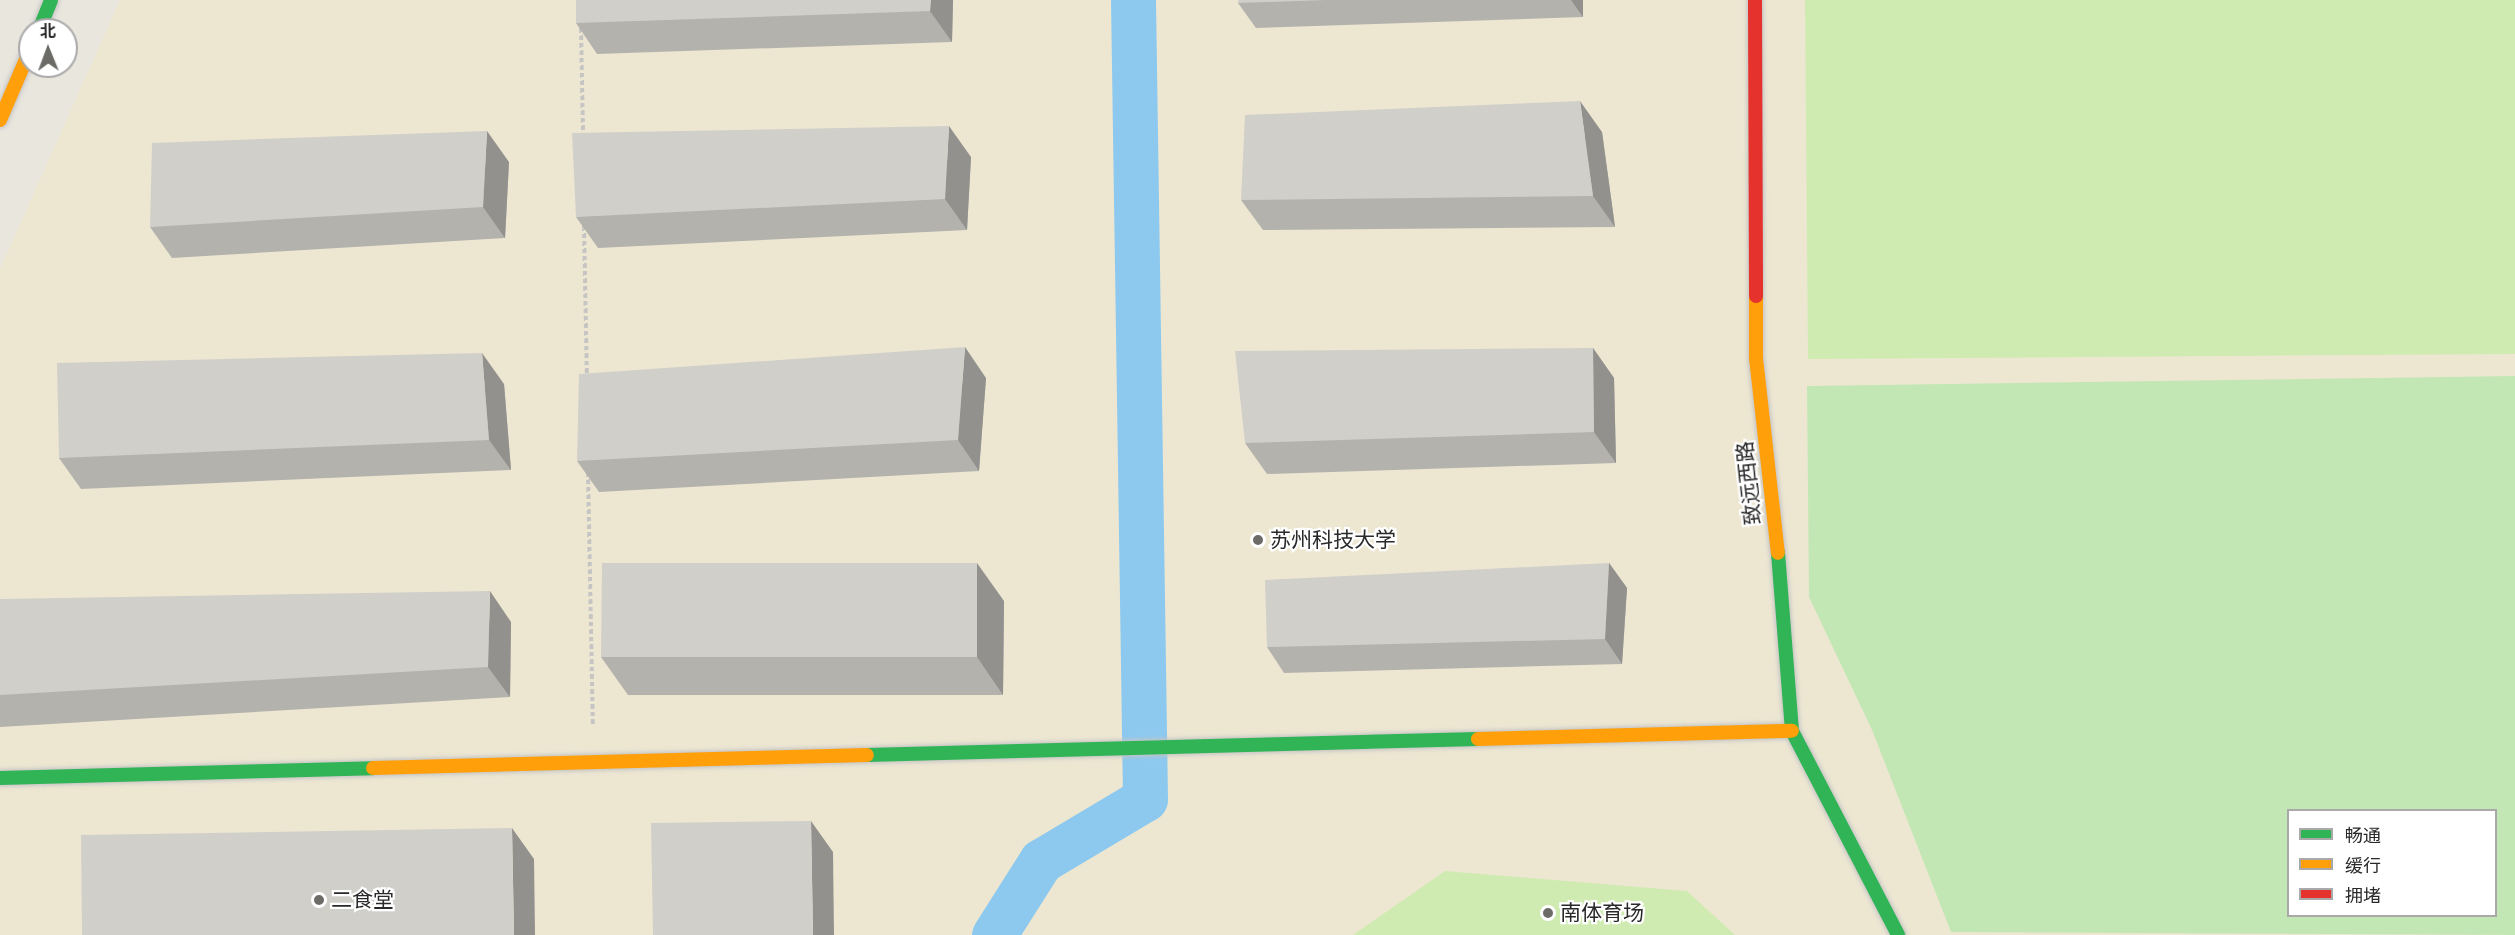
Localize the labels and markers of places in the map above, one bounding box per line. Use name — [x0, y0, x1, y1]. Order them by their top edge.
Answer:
place label: 苏州科技大学 — [1270, 527, 1396, 553]
marker: 苏州科技大学 — [1251, 533, 1265, 547]
place label: 二食堂 — [331, 887, 394, 913]
marker: 二食堂 — [312, 893, 326, 907]
place label: 南体育场 — [1560, 900, 1644, 926]
marker: 南体育场 — [1541, 906, 1555, 920]

